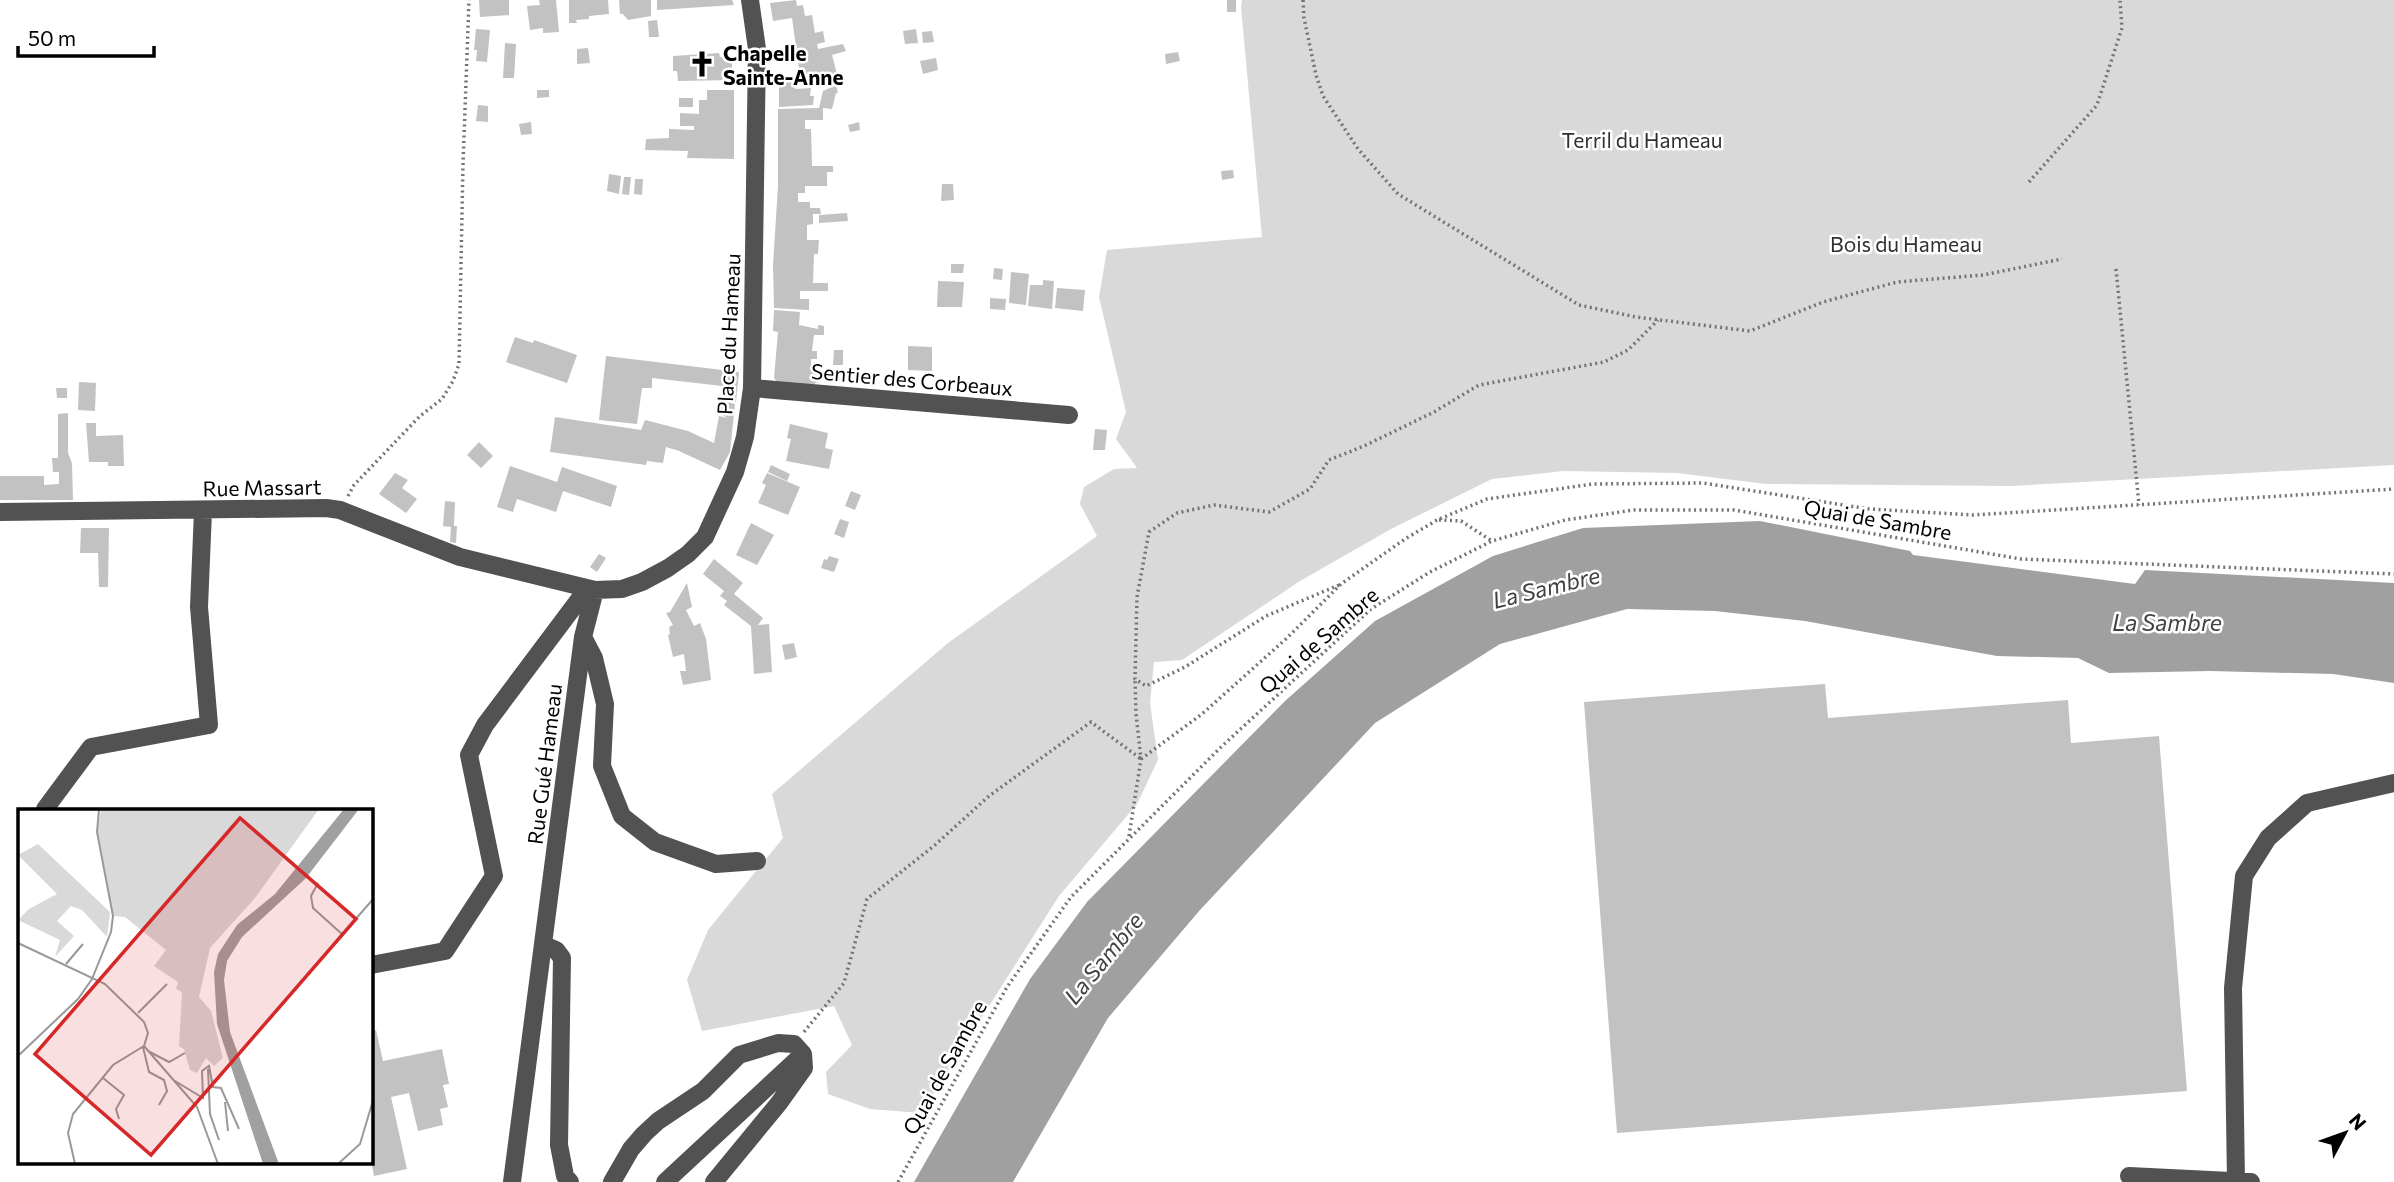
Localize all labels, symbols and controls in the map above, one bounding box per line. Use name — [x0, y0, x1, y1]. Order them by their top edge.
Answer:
scale bar — [18, 14, 154, 58]
text: 50 m — [28, 25, 76, 50]
place label: Chapelle Sainte-Anne — [723, 40, 844, 89]
church icon: Chapelle Sainte-Anne — [687, 49, 717, 79]
park label: Terril du Hameau — [1561, 127, 1723, 152]
park label: Bois du Hameau — [1830, 231, 1982, 256]
street label: Place du Hameau — [711, 253, 745, 415]
street label: Sentier des Corbeaux — [810, 358, 1014, 400]
street label: Rue Massart — [202, 473, 322, 501]
street label: Quai de Sambre — [1802, 494, 1954, 544]
water label: La Sambre — [1489, 560, 1603, 614]
street label: Quai de Sambre — [1253, 581, 1383, 699]
water label: La Sambre — [2112, 608, 2222, 636]
street label: Rue Gué Hameau — [522, 682, 566, 846]
inset map — [18, 809, 373, 1164]
water label: La Sambre — [1058, 907, 1148, 1009]
street label: Quai de Sambre — [897, 995, 991, 1139]
north arrow — [2310, 1098, 2380, 1168]
text: N — [2345, 1109, 2372, 1134]

